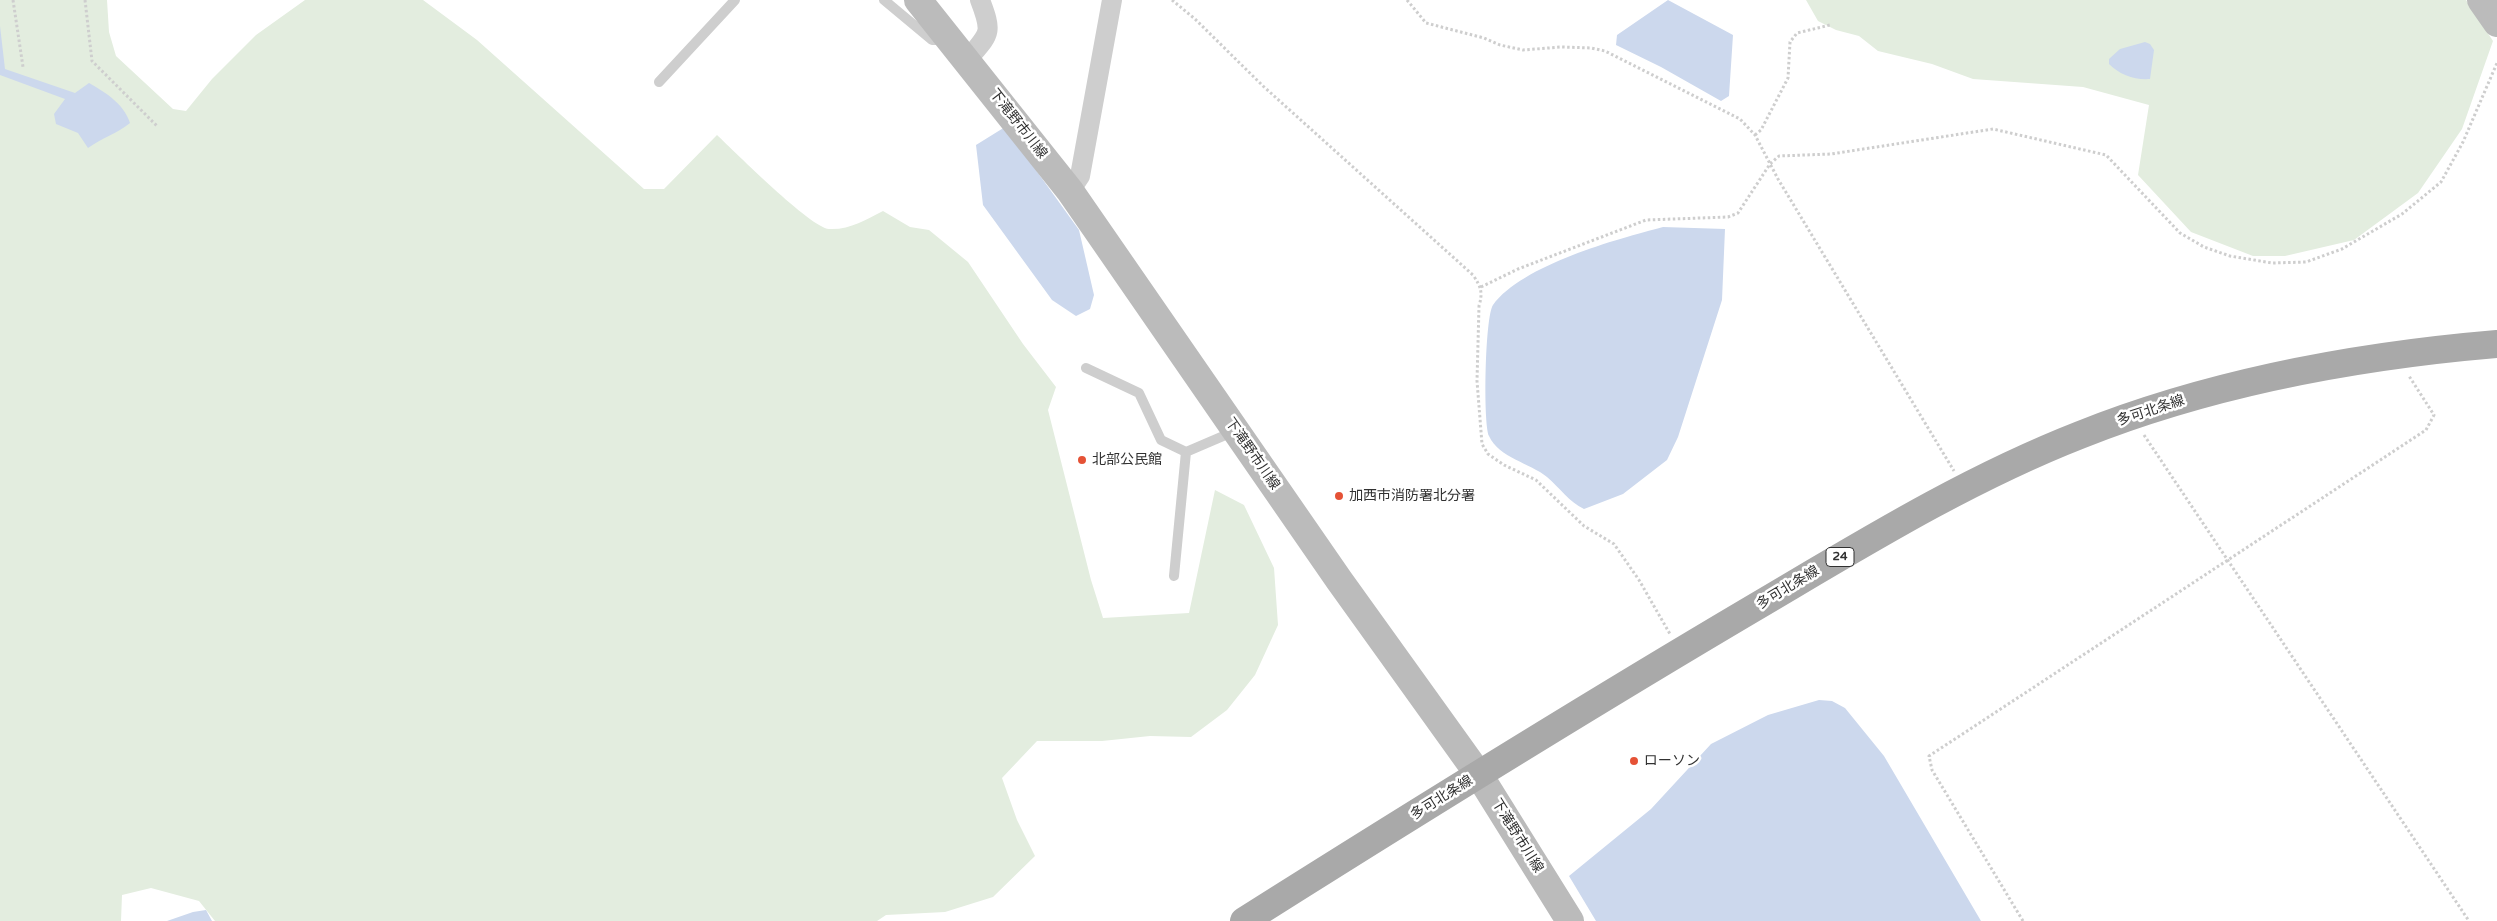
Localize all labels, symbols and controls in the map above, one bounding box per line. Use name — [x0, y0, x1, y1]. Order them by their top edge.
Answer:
street label: 下滝野市川線 — [986, 86, 1050, 162]
street label: 多可北条線 — [2115, 392, 2187, 430]
street label: 下滝野市川線 — [1221, 415, 1283, 493]
place label: 北部公民館 — [1092, 452, 1162, 468]
marker: 北部公民館 — [1076, 454, 1088, 466]
place label: 加西市消防署北分署 — [1349, 488, 1475, 504]
marker: 加西市消防署北分署 — [1333, 490, 1345, 502]
road number: 24 — [1826, 548, 1854, 566]
street label: 多可北条線 — [1754, 563, 1822, 613]
place label: ローソン — [1644, 753, 1700, 769]
marker: ローソン — [1628, 755, 1640, 767]
street label: 多可北条線 — [1408, 772, 1476, 824]
street label: 下滝野市川線 — [1488, 796, 1546, 876]

